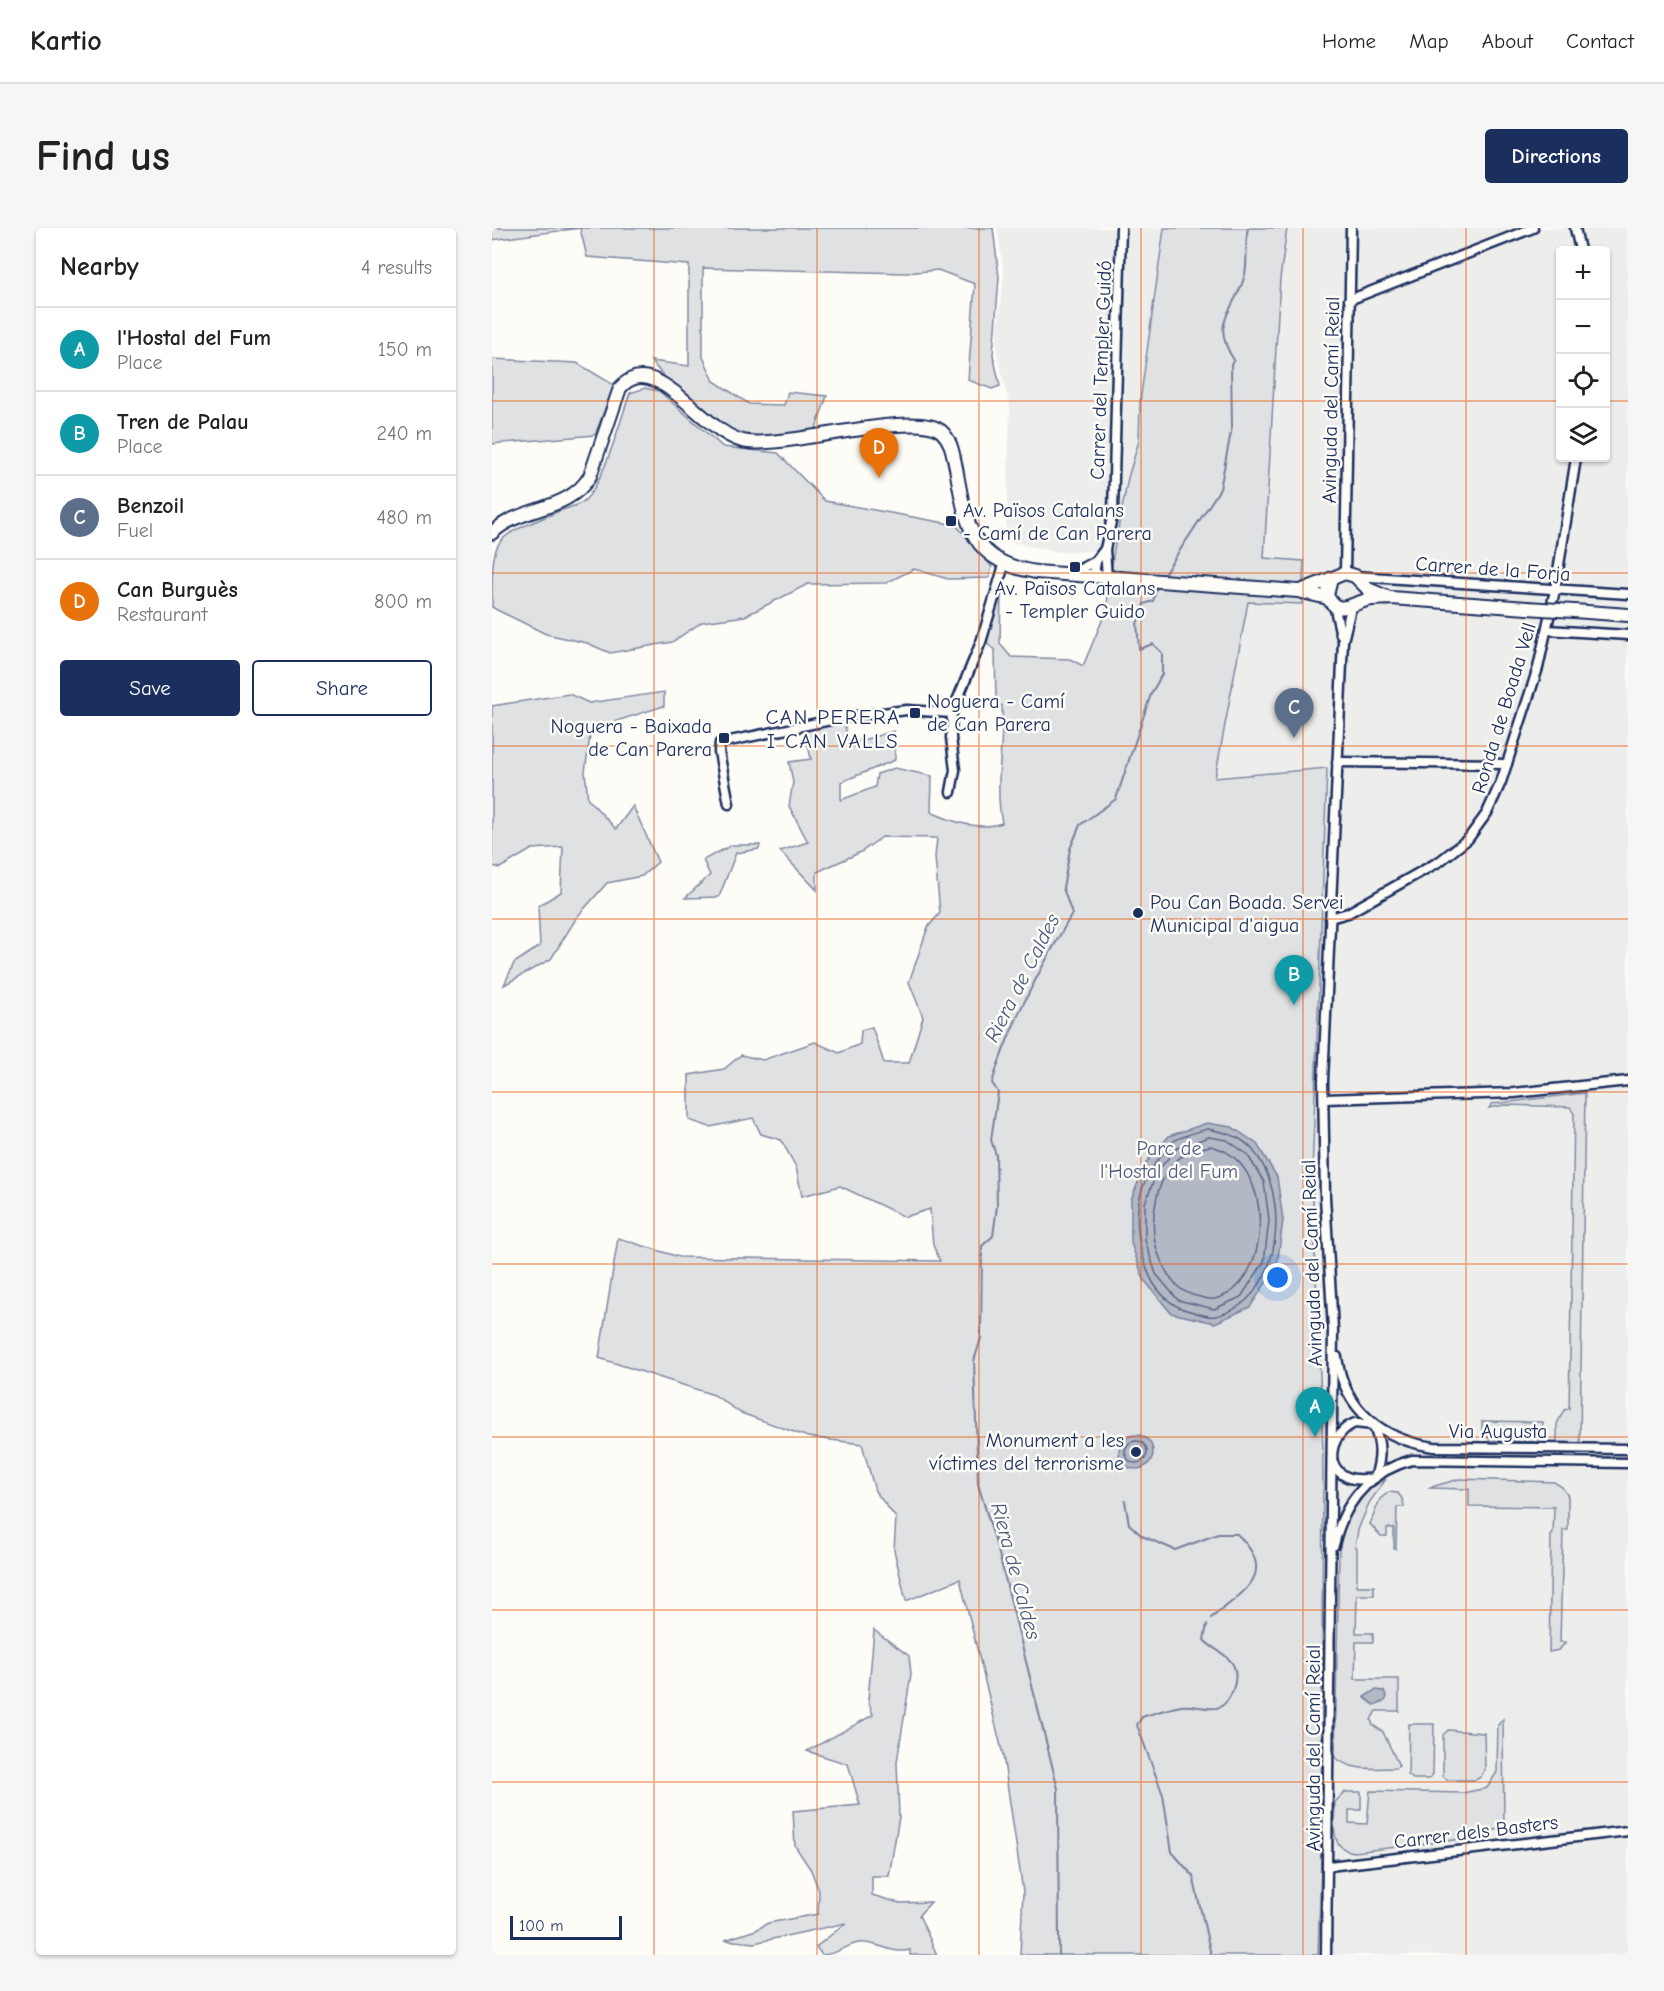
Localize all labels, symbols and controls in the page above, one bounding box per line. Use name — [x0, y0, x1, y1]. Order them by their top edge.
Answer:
text: Kartio — [30, 25, 102, 57]
text: Home — [1322, 29, 1376, 53]
text: Map — [1409, 29, 1449, 53]
text: About — [1482, 29, 1533, 53]
text: Contact — [1566, 29, 1634, 53]
button: Directions — [1485, 129, 1628, 183]
text: Find us — [36, 132, 170, 181]
map controls — [1556, 246, 1610, 462]
button: + — [1556, 246, 1610, 300]
text: Nearby — [60, 252, 139, 282]
text: 4 results — [361, 256, 432, 279]
street label: Carrer del Templer Guidó — [1086, 260, 1116, 480]
street label: Avinguda del Camí Reial — [1318, 296, 1344, 504]
button: − — [1556, 300, 1610, 354]
text: l'Hostal del Fum — [117, 325, 271, 351]
text: A — [74, 338, 85, 361]
text: 150 m — [378, 338, 432, 361]
text: Place — [117, 351, 163, 374]
button: locate — [1556, 354, 1610, 408]
button: layers — [1556, 408, 1610, 462]
text: Tren de Palau — [117, 409, 249, 435]
text: B — [73, 422, 86, 445]
text: 240 m — [377, 422, 432, 445]
pin: D — [860, 428, 898, 478]
text: Place — [117, 435, 163, 458]
text: Benzoil — [117, 493, 184, 519]
place label: Av. Països Catalans - Camí de Can Parera — [963, 499, 1152, 545]
text: C — [73, 506, 86, 529]
text: 480 m — [377, 506, 432, 529]
marker: Av. Països Catalans - Camí de Can Parera — [944, 514, 958, 528]
text: Fuel — [117, 519, 153, 542]
street label: Carrer de la Forja — [1415, 552, 1571, 586]
marker: Av. Països Catalans - Templer Guido — [1068, 560, 1082, 574]
text: Can Burguès — [117, 577, 238, 603]
place label: Av. Països Catalans - Templer Guido — [995, 577, 1155, 623]
text: D — [73, 590, 86, 613]
text: 800 m — [374, 590, 432, 613]
text: Restaurant — [117, 603, 207, 626]
street label: Ronda de Boada Vell — [1467, 620, 1541, 796]
button: Save — [60, 660, 240, 716]
button: Share — [252, 660, 432, 716]
pin: C — [1274, 688, 1314, 738]
place label: Noguera - Camí de Can Parera — [927, 690, 1065, 736]
district label: CAN PERERA I CAN VALLS — [765, 705, 901, 753]
marker: Noguera - Camí de Can Parera — [908, 706, 922, 720]
place label: Noguera - Baixada de Can Parera — [551, 715, 712, 761]
marker: Noguera - Baixada de Can Parera — [717, 731, 731, 745]
place label: Pou Can Boada. Servei Municipal d'aigua — [1150, 891, 1344, 937]
marker: Pou Can Boada. Servei Municipal d'aigua — [1131, 906, 1145, 920]
water label: Riera de Caldes — [979, 910, 1065, 1046]
pin: B — [1274, 956, 1314, 1005]
park label: Parc de l'Hostal del Fum — [1100, 1137, 1238, 1183]
street label: Avinguda del Camí Reial — [1297, 1159, 1327, 1367]
your location — [1263, 1263, 1292, 1292]
pin: A — [1296, 1388, 1334, 1437]
street label: Via Augusta — [1449, 1420, 1547, 1443]
place label: Monument a les víctimes del terrorisme — [928, 1429, 1124, 1475]
marker: Monument a les víctimes del terrorisme — [1129, 1445, 1143, 1459]
water label: Riera de Caldes — [986, 1500, 1046, 1642]
street label: Avinguda del Camí Reial — [1302, 1645, 1325, 1852]
street label: Carrer dels Basters — [1393, 1811, 1559, 1853]
scale bar — [510, 1913, 622, 1940]
text: 100 m — [519, 1917, 563, 1935]

